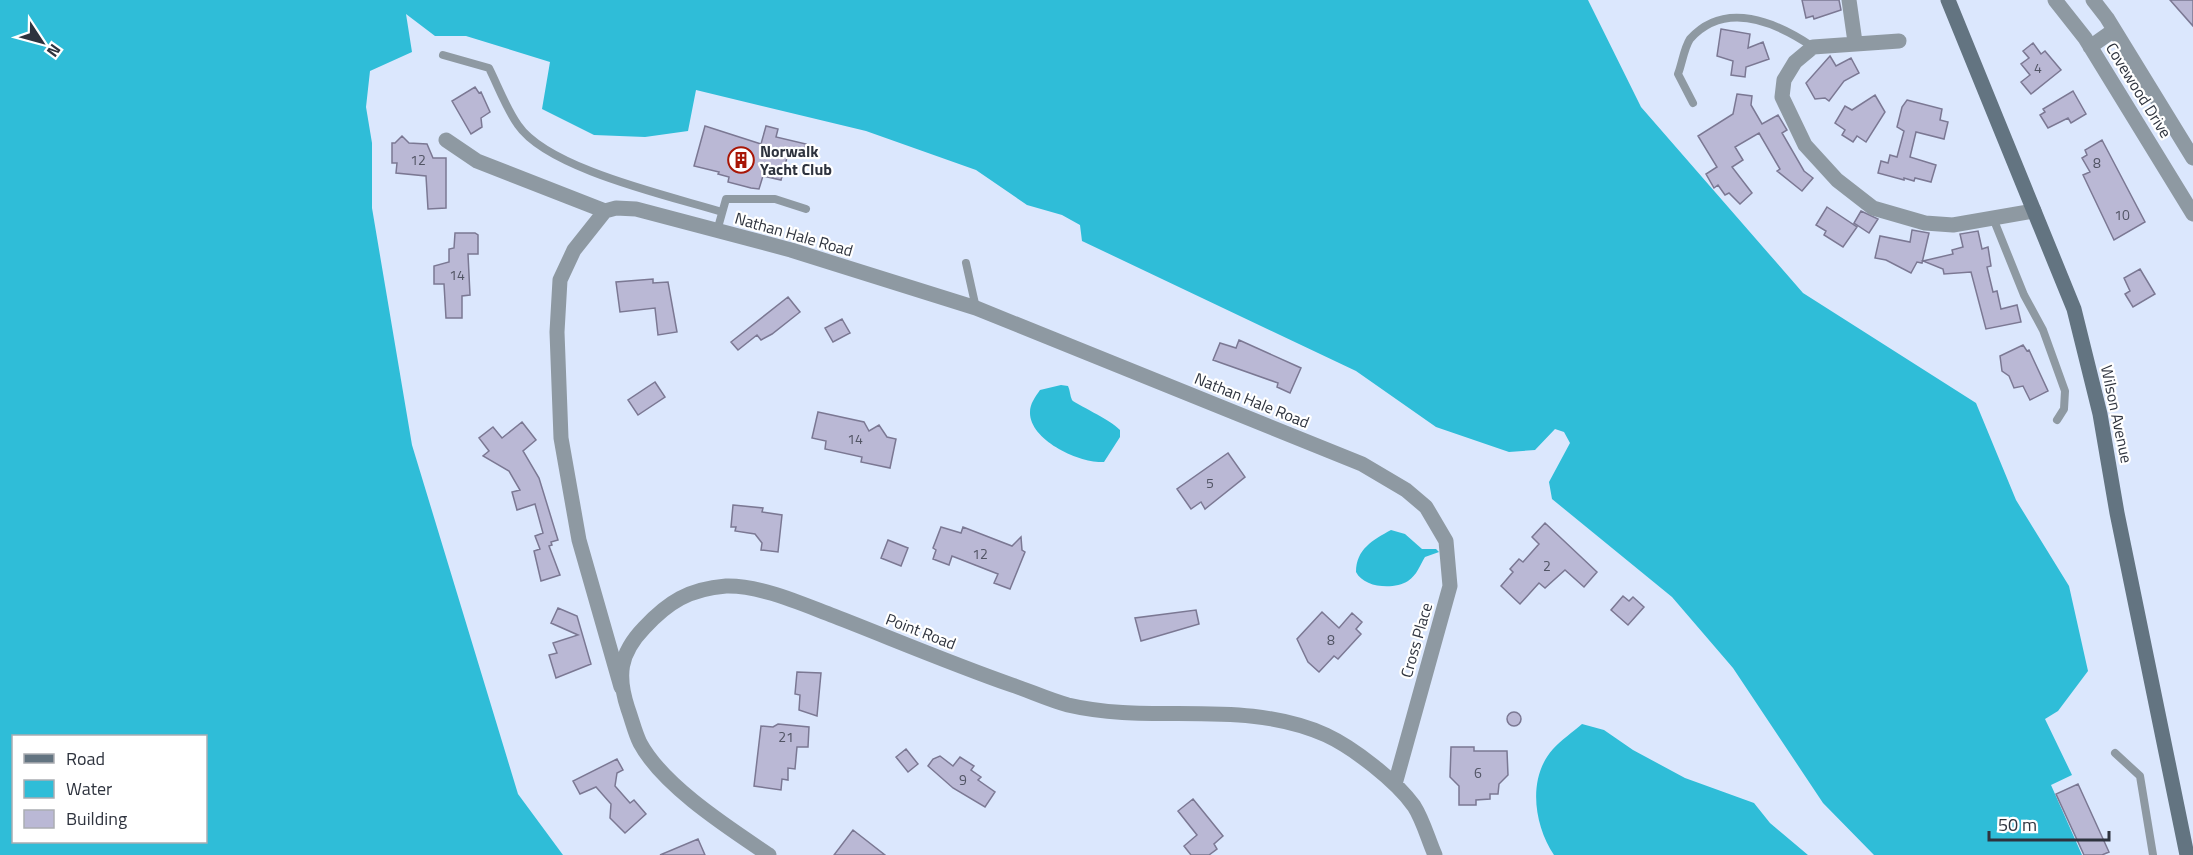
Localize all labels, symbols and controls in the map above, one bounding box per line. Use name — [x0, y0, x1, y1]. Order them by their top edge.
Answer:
north arrow — [12, 12, 72, 72]
street label: Covewood Drive — [2100, 38, 2178, 142]
text: N — [41, 39, 67, 62]
house number: 4 — [2034, 57, 2042, 78]
place label: Norwalk Yacht Club — [760, 139, 832, 181]
building icon: Norwalk Yacht Club — [726, 145, 756, 175]
house number: 12 — [410, 149, 426, 170]
house number: 8 — [2093, 152, 2101, 173]
house number: 10 — [2114, 204, 2130, 225]
street label: Nathan Hale Road — [732, 206, 856, 262]
house number: 14 — [449, 264, 465, 285]
street label: Wilson Avenue — [2095, 363, 2139, 465]
street label: Nathan Hale Road — [1191, 366, 1313, 434]
house number: 14 — [847, 428, 863, 449]
house number: 5 — [1206, 472, 1214, 493]
house number: 12 — [972, 543, 988, 564]
house number: 2 — [1543, 555, 1551, 576]
street label: Cross Place — [1394, 600, 1438, 680]
street label: Point Road — [882, 607, 960, 655]
house number: 8 — [1327, 629, 1335, 650]
house number: 21 — [778, 726, 794, 747]
legend — [12, 735, 207, 843]
text: Road — [66, 745, 105, 772]
house number: 6 — [1474, 762, 1482, 783]
house number: 9 — [959, 769, 967, 790]
text: Water — [66, 775, 112, 802]
scale bar — [1989, 804, 2109, 842]
text: Building — [66, 805, 127, 832]
text: 50 m — [1998, 811, 2037, 838]

